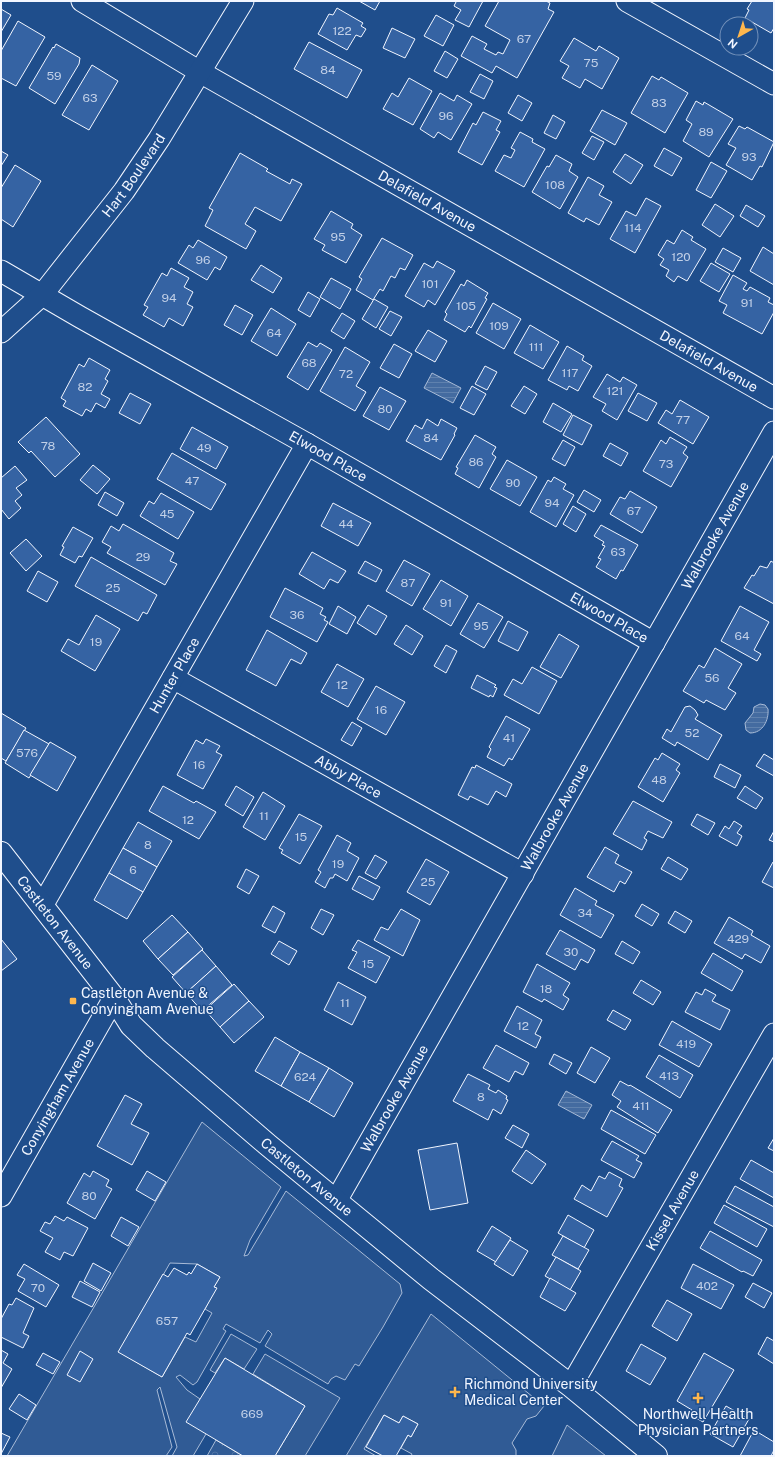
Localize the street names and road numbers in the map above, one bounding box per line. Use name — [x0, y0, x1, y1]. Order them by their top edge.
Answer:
street label: Hart Boulevard — [99, 131, 168, 220]
street label: Delafield Avenue — [375, 167, 479, 235]
street label: Delafield Avenue — [657, 327, 761, 395]
street label: Elwood Place — [286, 428, 370, 485]
street label: Walbrooke Avenue — [678, 479, 752, 592]
street label: Elwood Place — [567, 589, 651, 646]
street label: Hunter Place — [146, 634, 203, 716]
street label: Abby Place — [312, 751, 385, 801]
street label: Walbrooke Avenue — [518, 760, 592, 874]
street label: Castleton Avenue — [14, 873, 96, 972]
street label: Conyingham Avenue — [18, 1035, 97, 1159]
street label: Walbrooke Avenue — [357, 1042, 431, 1155]
street label: Castleton Avenue — [258, 1134, 356, 1219]
street label: Kissel Avenue — [643, 1167, 702, 1254]

